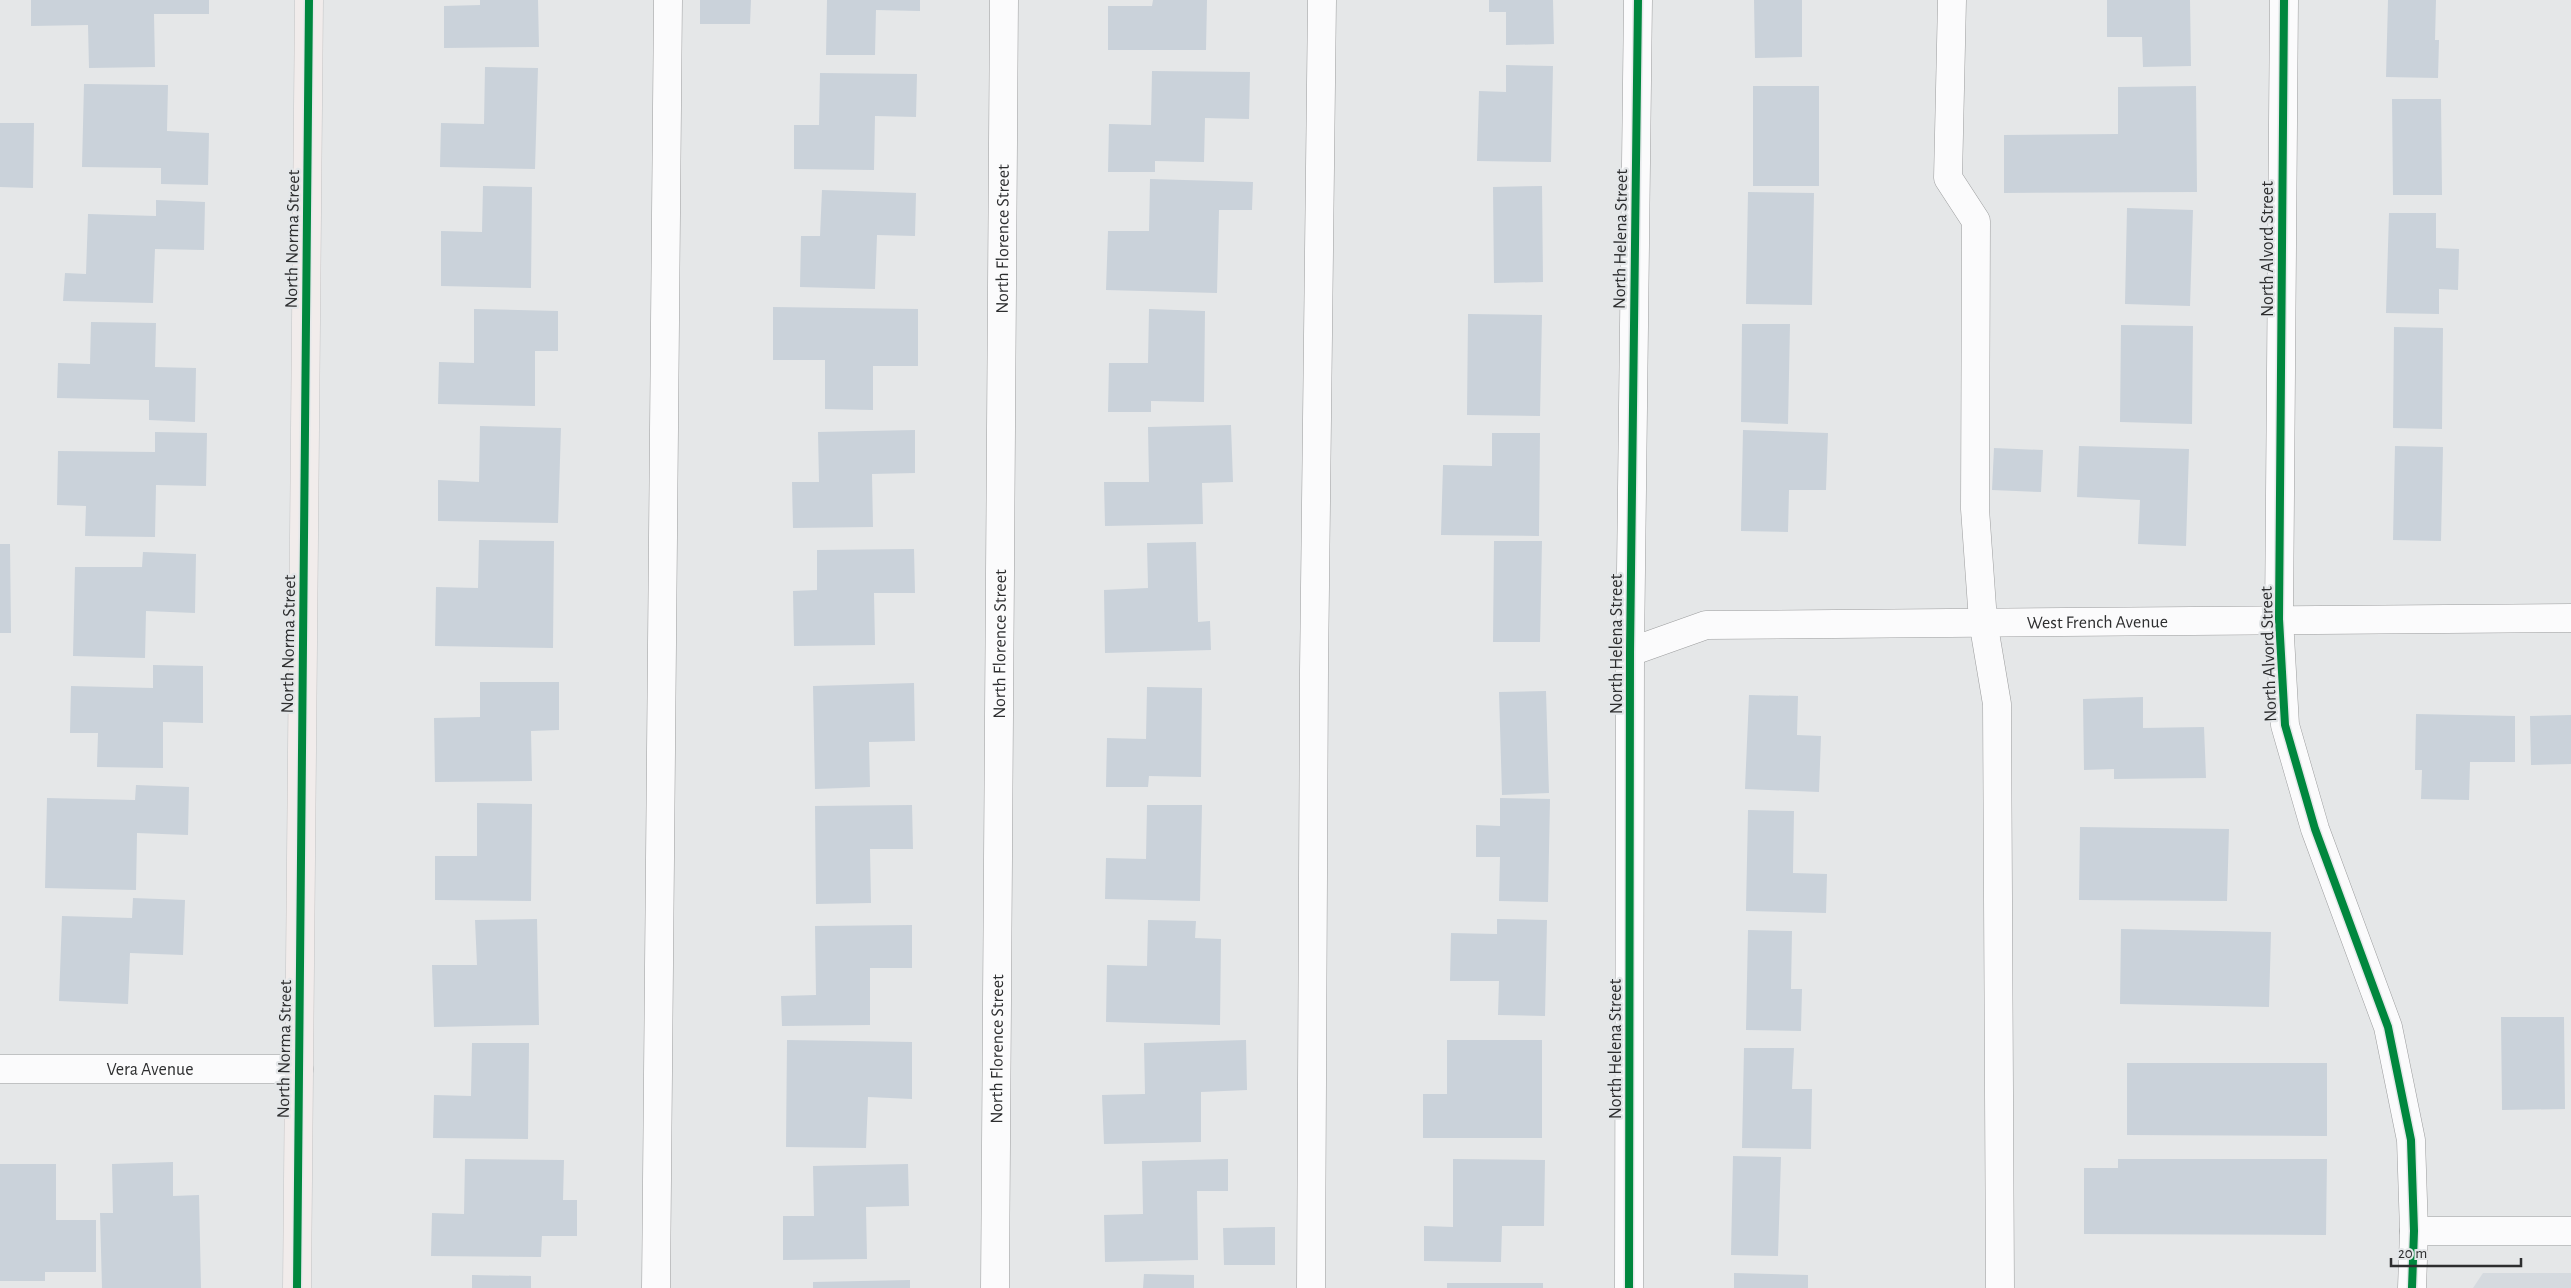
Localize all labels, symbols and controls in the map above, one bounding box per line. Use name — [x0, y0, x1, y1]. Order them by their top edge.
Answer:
street label: North Florence Street — [994, 164, 1013, 314]
street label: North Helena Street — [1611, 168, 1631, 309]
street label: North Norma Street — [283, 169, 303, 309]
street label: North Alvord Street — [2259, 181, 2277, 317]
street label: North Florence Street — [991, 569, 1010, 719]
street label: North Norma Street — [279, 574, 299, 714]
street label: North Helena Street — [1608, 574, 1626, 714]
street label: North Alvord Street — [2258, 586, 2280, 722]
street label: West French Avenue — [2027, 613, 2168, 632]
street label: North Florence Street — [988, 974, 1007, 1124]
street label: North Norma Street — [275, 979, 295, 1119]
street label: North Helena Street — [1607, 979, 1625, 1119]
street label: Vera Avenue — [106, 1061, 194, 1079]
scale bar — [2391, 1236, 2521, 1268]
text: 20 m — [2398, 1246, 2427, 1261]

